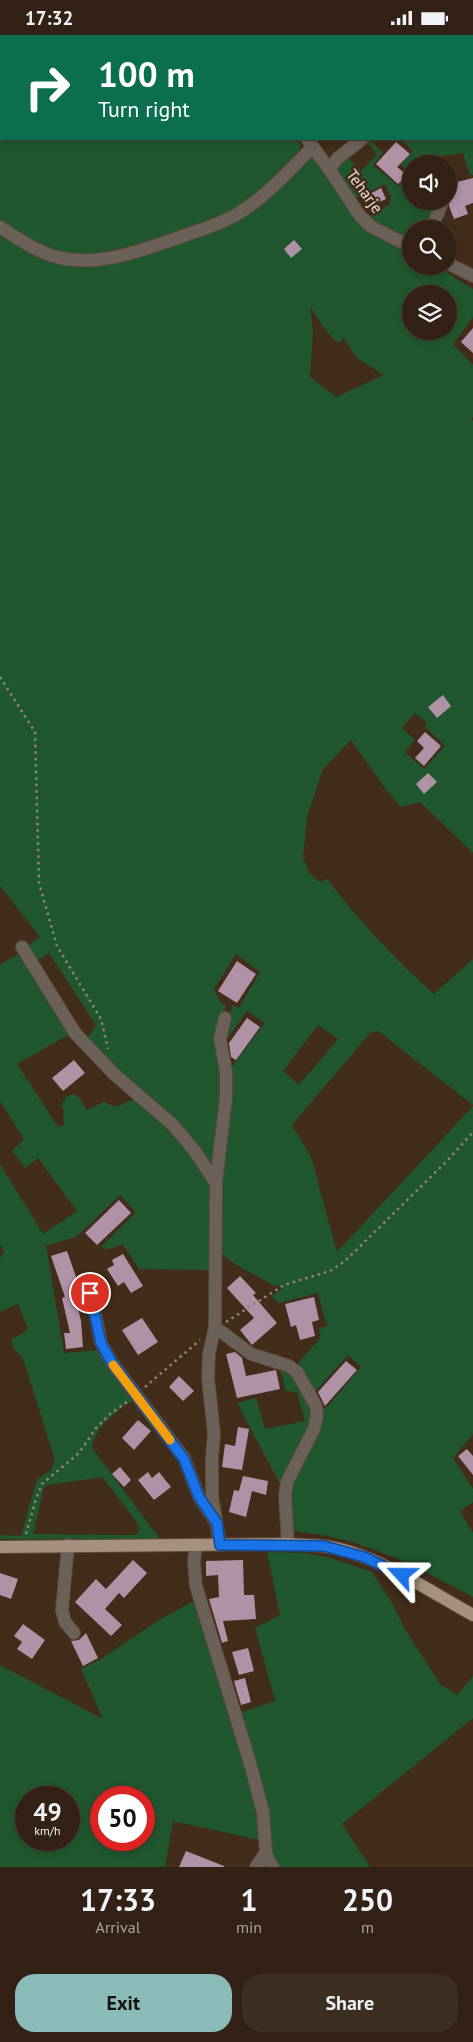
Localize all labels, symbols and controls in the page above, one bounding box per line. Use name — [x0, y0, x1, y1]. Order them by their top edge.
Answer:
text: 17:32 — [25, 6, 73, 30]
text: 100 m — [98, 51, 195, 97]
icon: right — [15, 55, 80, 120]
text: Turn right — [98, 95, 190, 123]
map controls — [402, 155, 457, 340]
button: sound — [402, 155, 457, 210]
street label: Teharje — [342, 165, 388, 217]
button: search — [402, 220, 457, 275]
button: layers — [402, 285, 457, 340]
pin — [69, 1272, 111, 1314]
icon: arrive — [76, 1279, 104, 1307]
position arrow — [375, 1548, 427, 1600]
speed limit sign: 50 — [90, 1786, 155, 1851]
text: 49 — [33, 1796, 62, 1828]
text: km/h — [34, 1823, 61, 1838]
text: 17:33 — [80, 1880, 156, 1919]
text: 1 — [241, 1880, 258, 1919]
text: 250 — [342, 1880, 393, 1919]
text: Arrival — [96, 1917, 140, 1937]
text: min — [236, 1917, 262, 1937]
text: m — [361, 1917, 374, 1937]
button: Exit — [15, 1974, 232, 2032]
button: Share — [242, 1974, 458, 2032]

